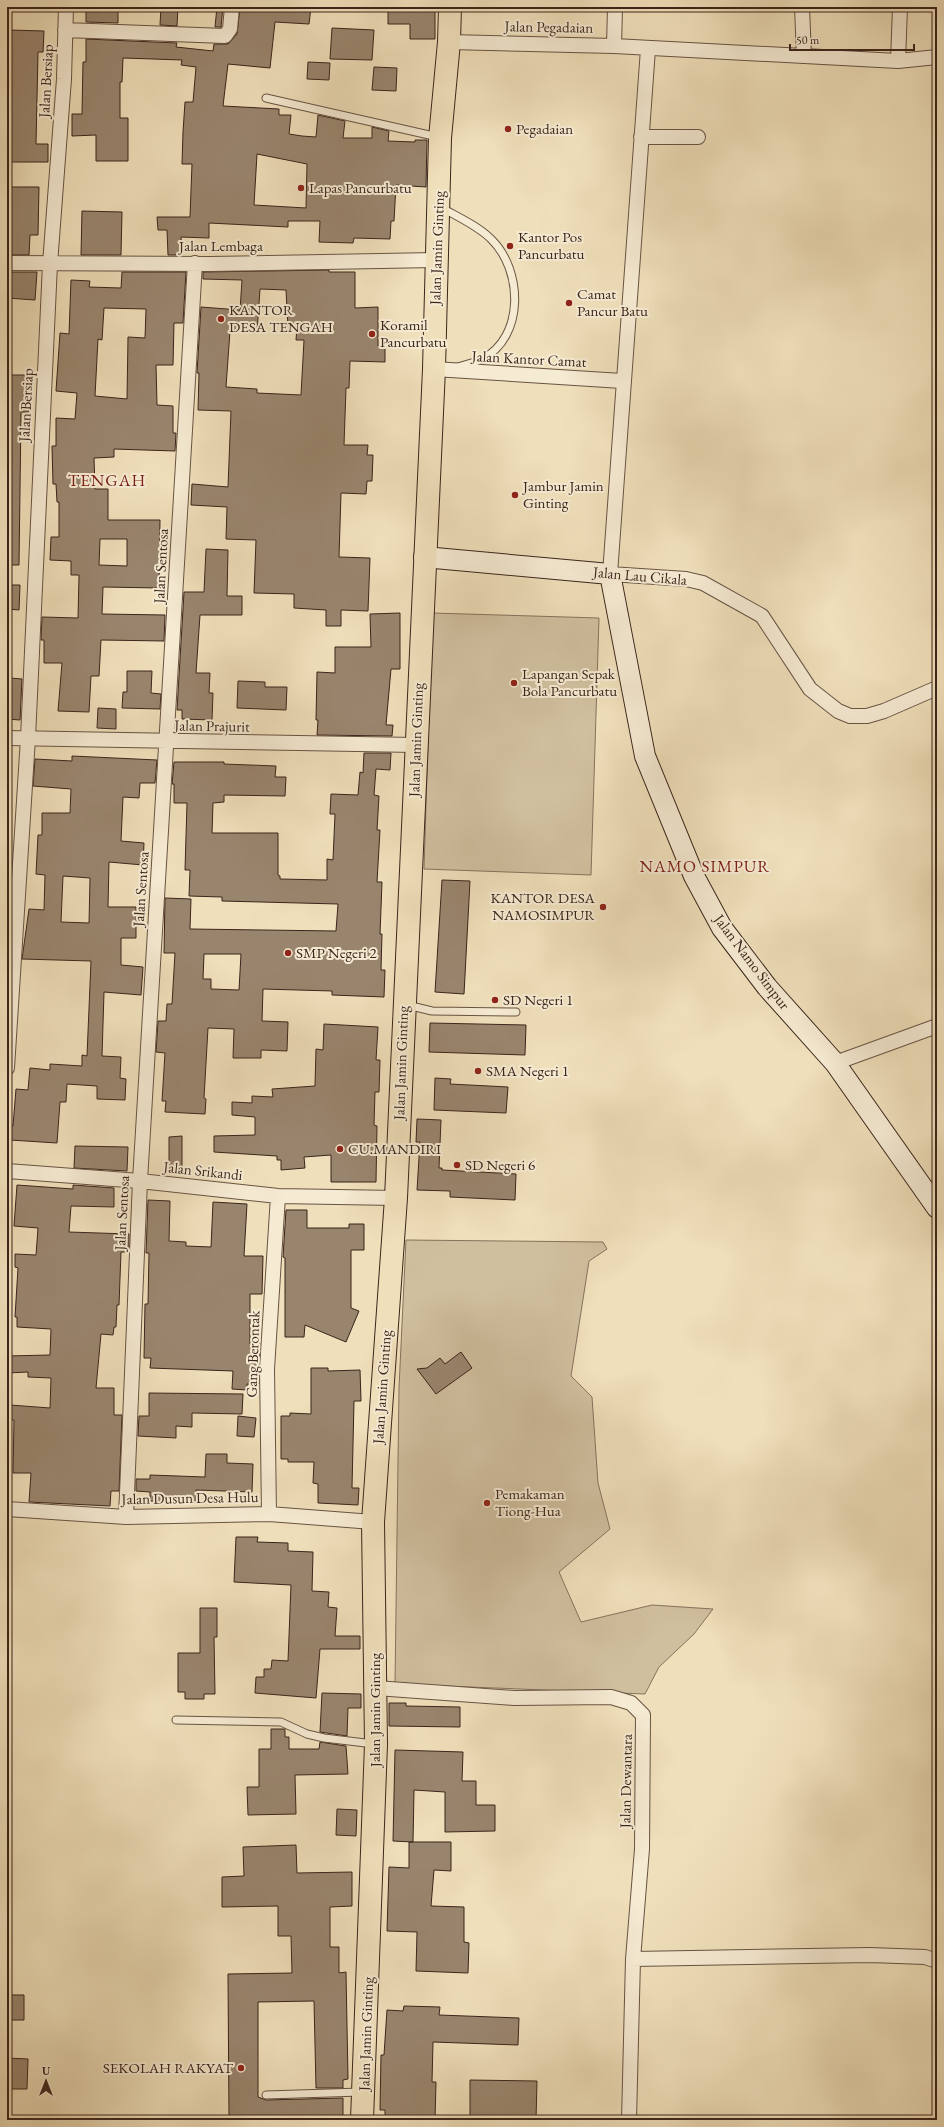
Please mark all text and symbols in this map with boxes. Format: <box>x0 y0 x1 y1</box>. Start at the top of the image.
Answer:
street label: Jalan Pegadaian <box>503 16 594 37</box>
scale bar <box>790 26 914 52</box>
text: 50 m <box>796 32 820 48</box>
street label: Jalan Bersiap <box>34 44 57 120</box>
place label: Pegadaian <box>516 119 573 138</box>
marker: Pegadaian <box>503 124 513 134</box>
place label: Lapas Pancurbatu <box>309 178 412 197</box>
marker: Lapas Pancurbatu <box>296 183 306 193</box>
street label: Jalan Jamin Ginting <box>425 190 448 307</box>
place label: Kantor Pos Pancurbatu <box>518 227 585 263</box>
street label: Jalan Lembaga <box>177 236 263 255</box>
marker: Kantor Pos Pancurbatu <box>505 241 515 251</box>
place label: Camat Pancur Batu <box>577 284 648 320</box>
marker: Camat Pancur Batu <box>564 298 574 308</box>
place label: KANTOR DESA TENGAH <box>229 300 333 336</box>
marker: KANTOR DESA TENGAH <box>216 314 226 324</box>
place label: Koramil Pancurbatu <box>380 315 447 351</box>
marker: Koramil Pancurbatu <box>367 329 377 339</box>
street label: Jalan Kantor Camat <box>469 346 587 371</box>
street label: Jalan Bersiap <box>14 368 37 444</box>
district label: TENGAH <box>68 469 146 491</box>
place label: Jambur Jamin Ginting <box>521 476 604 512</box>
marker: Jambur Jamin Ginting <box>510 490 520 500</box>
street label: Jalan Sentosa <box>149 528 172 606</box>
street label: Jalan Lau Cikala <box>590 562 688 589</box>
place label: Lapangan Sepak Bola Pancurbatu <box>522 664 617 700</box>
marker: Lapangan Sepak Bola Pancurbatu <box>509 678 519 688</box>
street label: Jalan Jamin Ginting <box>404 682 427 799</box>
street label: Jalan Prajurit <box>172 715 250 736</box>
street label: Jalan Sentosa <box>128 851 153 929</box>
district label: NAMO SIMPUR <box>640 855 770 877</box>
place label: KANTOR DESA NAMOSIMPUR <box>491 888 596 924</box>
marker: KANTOR DESA NAMOSIMPUR <box>598 902 608 912</box>
street label: Jalan Namo Simpur <box>709 909 794 1013</box>
place label: SMP Negeri 2 <box>296 943 378 962</box>
marker: SMP Negeri 2 <box>283 948 293 958</box>
place label: SD Negeri 1 <box>503 990 573 1009</box>
marker: SD Negeri 1 <box>490 995 500 1005</box>
street label: Jalan Jamin Ginting <box>389 1005 412 1122</box>
place label: SMA Negeri 1 <box>486 1061 569 1080</box>
marker: SMA Negeri 1 <box>473 1066 483 1076</box>
place label: CU.MANDIRI <box>348 1139 441 1158</box>
marker: CU.MANDIRI <box>335 1144 345 1154</box>
place label: SD Negeri 6 <box>465 1155 535 1174</box>
street label: Jalan Srikandi <box>161 1157 244 1184</box>
marker: SD Negeri 6 <box>452 1160 462 1170</box>
street label: Jalan Sentosa <box>110 1175 133 1253</box>
street label: Gang Berontak <box>241 1309 264 1398</box>
street label: Jalan Jamin Ginting <box>368 1329 395 1447</box>
place label: Pemakaman Tiong-Hua <box>495 1484 565 1520</box>
street label: Jalan Dusun Desa Hulu <box>119 1487 259 1508</box>
marker: Pemakaman Tiong-Hua <box>482 1498 492 1508</box>
street label: Jalan Jamin Ginting <box>365 1652 384 1769</box>
street label: Jalan Dewantara <box>615 1734 636 1830</box>
street label: Jalan Jamin Ginting <box>354 1976 377 2093</box>
place label: SEKOLAH RAKYAT <box>103 2058 234 2077</box>
north arrow <box>26 2061 66 2101</box>
marker: SEKOLAH RAKYAT <box>236 2063 246 2073</box>
text: U <box>42 2064 51 2078</box>

